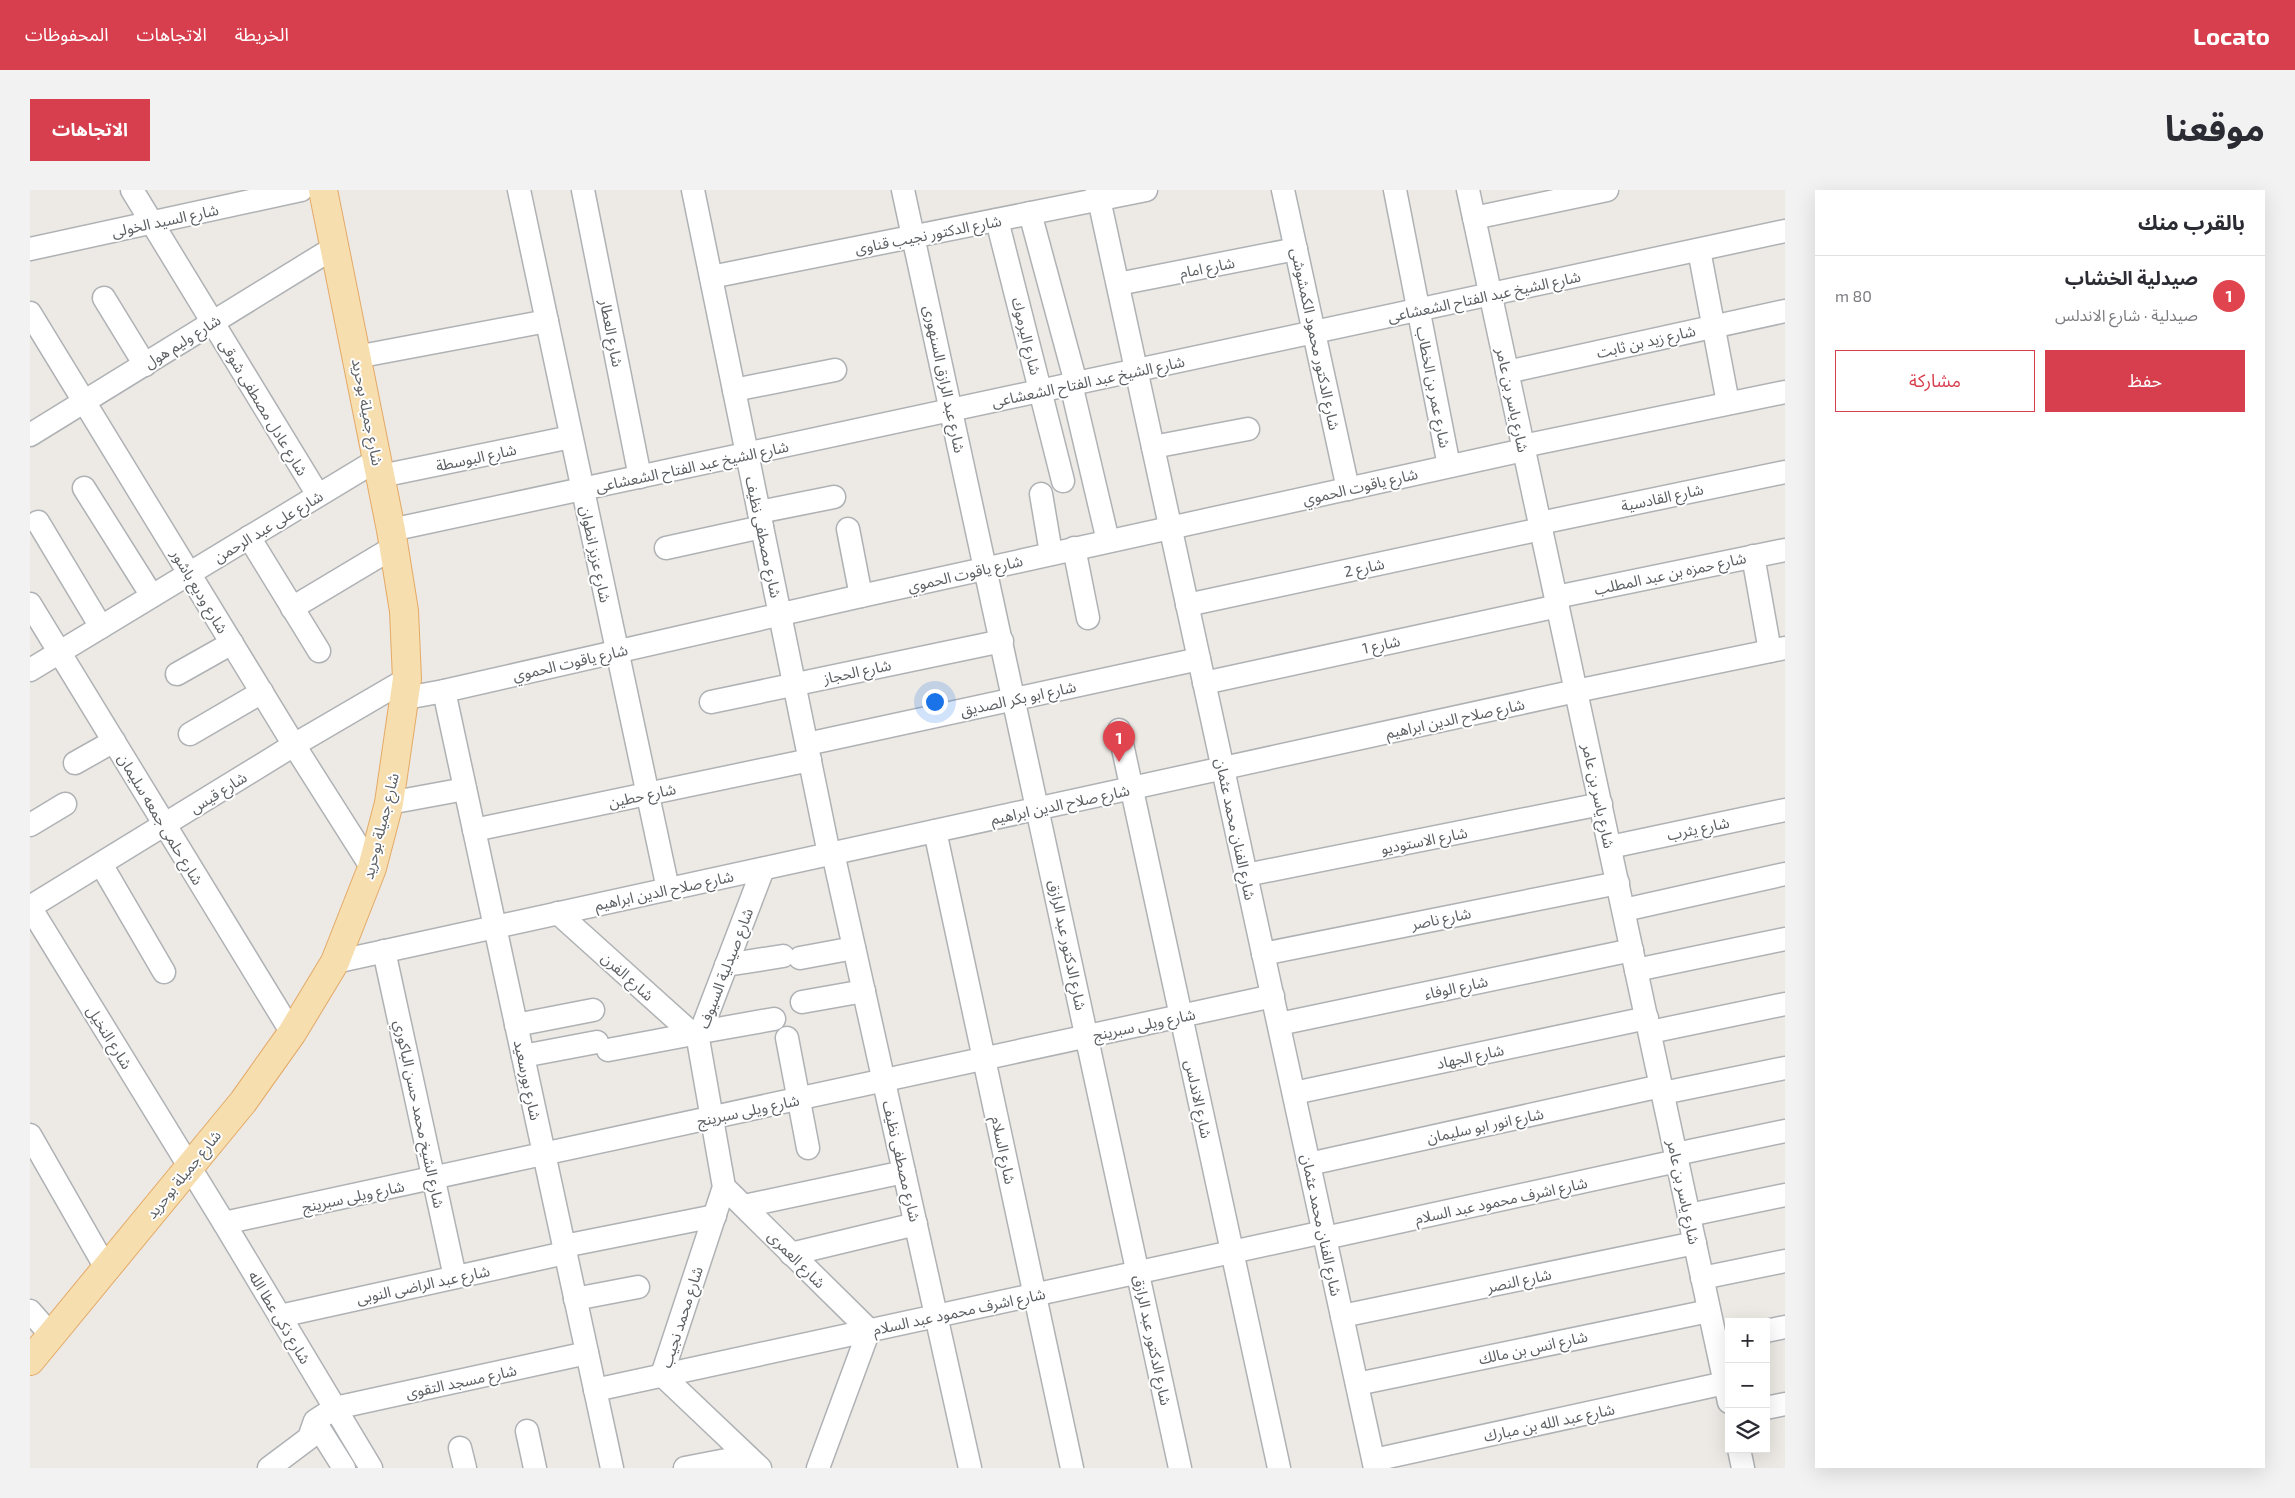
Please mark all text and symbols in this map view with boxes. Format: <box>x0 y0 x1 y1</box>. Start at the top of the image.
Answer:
text: Locato <box>2193 21 2270 50</box>
text: المحفوظات <box>25 23 109 45</box>
text: الاتجاهات <box>137 23 207 45</box>
text: الخريطة <box>235 23 289 45</box>
button: الاتجاهات <box>30 99 150 161</box>
text: موقعنا <box>2165 106 2265 148</box>
street label: شارع السيد الخولى <box>110 200 221 244</box>
text: بالقرب منك <box>2138 209 2245 234</box>
street label: شارع الدكتور نجيب قناوى <box>853 211 1004 261</box>
street label: شارع الدكتور محمود الكمشوشى <box>1284 246 1344 433</box>
street label: شارع امام <box>1178 253 1237 285</box>
text: صيدلية الخشاب <box>2065 266 2198 289</box>
street label: شارع الشيخ عبد الفتاح الشعشاعى <box>1386 267 1583 329</box>
text: 80 m <box>1835 286 1872 305</box>
text: 1 <box>2226 286 2232 305</box>
street label: شارع اليرموك <box>1005 295 1045 378</box>
street label: شارع العطار <box>593 297 627 369</box>
street label: شارع عبد الرازق السنهورى <box>917 304 969 455</box>
text: صيدلية · شارع الاندلس <box>2055 305 2198 324</box>
street label: شارع وليم هول <box>140 310 226 375</box>
street label: شارع زيد بن ثابت <box>1595 321 1698 365</box>
street label: شارع عمر بن الخطاب <box>1409 325 1455 450</box>
street label: شارع عادل مصطفى شوقى <box>213 335 312 481</box>
street label: شارع ياسر بن عامر <box>1489 345 1533 455</box>
button: مشاركة <box>1835 350 2035 412</box>
button: حفظ <box>2045 350 2245 412</box>
street label: شارع الشيخ عبد الفتاح الشعشاعى <box>990 352 1187 414</box>
street label: شارع جميلة بوحريد <box>345 357 387 468</box>
street label: شارع الشيخ عبد الفتاح الشعشاعى <box>594 437 791 499</box>
street label: شارع البوسطة <box>434 440 519 478</box>
street label: شارع ياقوت الحموي <box>1301 464 1420 512</box>
street label: شارع مصطفى نظيف <box>738 475 786 601</box>
street label: شارع القادسية <box>1619 479 1706 518</box>
street label: شارع على عبد الرحمن <box>210 486 328 569</box>
street label: شارع عزيز انطوان <box>573 504 615 605</box>
street label: شارع وديع باشور <box>164 545 232 639</box>
street label: شارع حمزه بن عبد المطلب <box>1592 548 1749 602</box>
street label: شارع ياقوت الحموي <box>906 551 1025 599</box>
street label: شارع 2 <box>1342 554 1387 584</box>
street label: شارع 1 <box>1360 631 1403 661</box>
street label: شارع ياقوت الحموي <box>511 640 630 688</box>
street label: شارع الحجاز <box>820 655 894 691</box>
street label: شارع ابو بكر الصديق <box>958 677 1079 723</box>
your location <box>922 689 948 715</box>
street label: شارع صلاح الدين ابراهيم <box>1384 694 1527 745</box>
pin: 1 <box>1103 721 1135 762</box>
street label: شارع ياسر بن عامر <box>1575 741 1619 851</box>
street label: شارع حلمى جمعه سليمان <box>111 750 207 890</box>
street label: شارع الفنان محمد عثمان <box>1208 756 1260 903</box>
street label: شارع قيس <box>186 767 252 820</box>
street label: شارع جميلة بوحريد <box>358 771 406 882</box>
street label: شارع حطين <box>607 779 678 815</box>
street label: شارع صلاح الدين ابراهيم <box>989 780 1132 831</box>
street label: شارع يثرب <box>1665 813 1732 847</box>
street label: شارع الاستوديو <box>1379 823 1470 861</box>
street label: شارع صلاح الدين ابراهيم <box>593 866 736 917</box>
street label: شارع الدكتور عبد الرازق <box>1041 878 1091 1013</box>
street label: شارع ناصر <box>1409 903 1473 937</box>
street label: شارع صيدلية السيوف <box>694 905 760 1032</box>
street label: شارع الفرن <box>596 948 658 1007</box>
street label: شارع الوفاء <box>1423 971 1490 1006</box>
street label: شارع النخيل <box>80 1002 137 1074</box>
street label: شارع ويلى سبرينج <box>1091 1004 1198 1048</box>
street label: شارع الشيخ محمد حسن الباكوري <box>387 1018 449 1211</box>
street label: شارع بورسعيد <box>507 1038 545 1123</box>
street label: شارع الجهاد <box>1435 1040 1507 1076</box>
street label: شارع الاندلس <box>1178 1058 1216 1141</box>
street label: شارع ويلى سبرينج <box>695 1090 802 1134</box>
street label: شارع مصطفى نظيف <box>875 1099 925 1225</box>
street label: شارع انور ابو سليمان <box>1425 1104 1546 1150</box>
street label: شارع السلام <box>984 1114 1020 1187</box>
street label: شارع جميلة بوحريد <box>142 1126 227 1224</box>
street label: شارع ياسر بن عامر <box>1660 1137 1704 1247</box>
street label: شارع الفنان محمد عثمان <box>1294 1152 1346 1299</box>
street label: شارع اشرف محمود عبد السلام <box>1413 1173 1590 1231</box>
street label: شارع ويلى سبرينج <box>300 1176 407 1220</box>
street label: شارع العمرى <box>762 1227 830 1294</box>
street label: شارع عبد الراضى النوبى <box>355 1261 492 1311</box>
street label: شارع محمد نجيب <box>656 1264 710 1371</box>
street label: شارع النصر <box>1484 1264 1554 1300</box>
street label: شارع ذكى عطا الله <box>242 1267 315 1369</box>
street label: شارع الدكتور عبد الرازق <box>1126 1273 1176 1408</box>
street label: شارع اشرف محمود عبد السلام <box>871 1284 1048 1342</box>
map controls <box>1725 1318 1770 1453</box>
button: + <box>1725 1318 1770 1363</box>
street label: شارع انس بن مالك <box>1477 1327 1590 1371</box>
street label: شارع مسجد التقوى <box>404 1360 519 1405</box>
button: − <box>1725 1363 1770 1408</box>
street label: شارع عبد الله بن مبارك <box>1482 1399 1617 1449</box>
button: layers <box>1725 1408 1770 1453</box>

